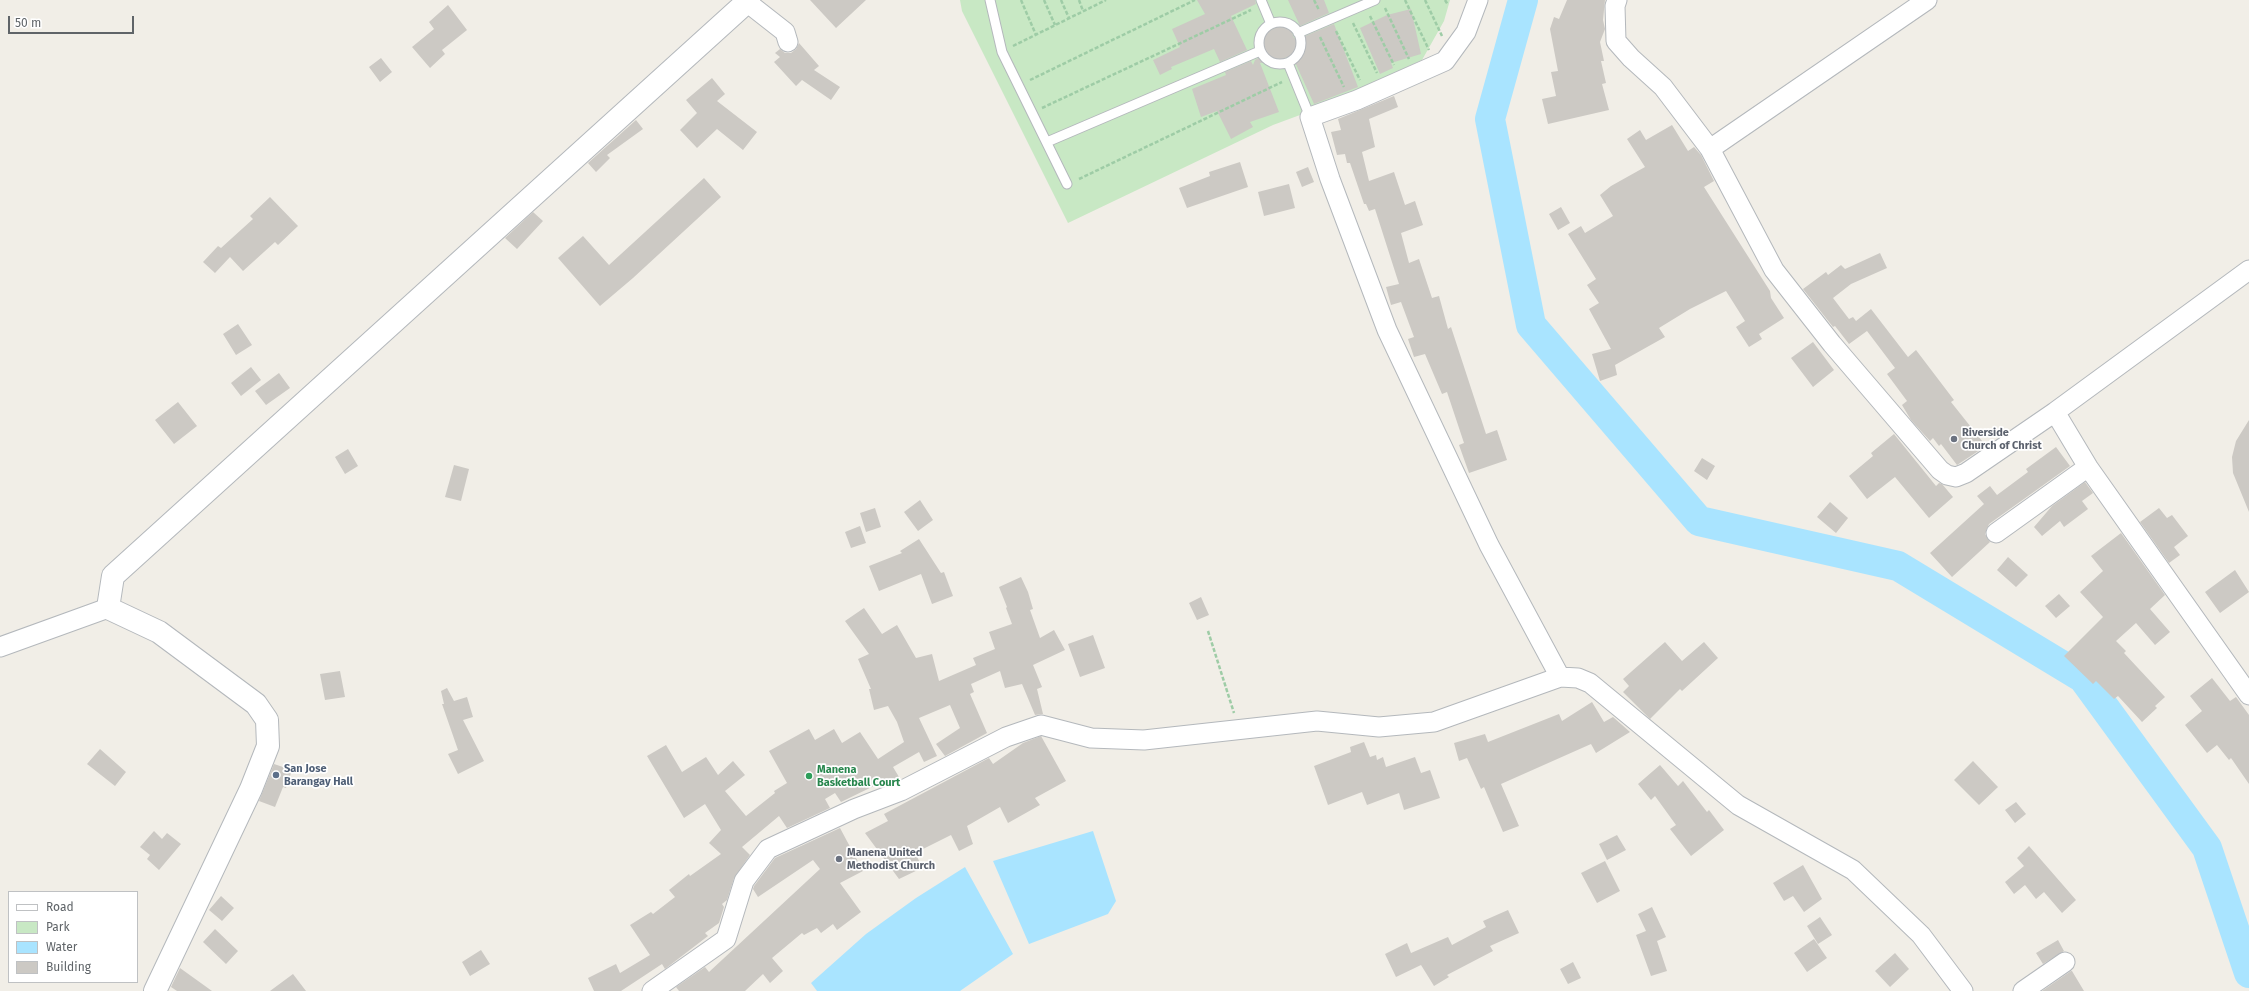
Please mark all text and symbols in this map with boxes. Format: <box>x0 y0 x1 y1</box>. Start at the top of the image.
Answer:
scale bar <box>10 8 136 34</box>
text: 50 m <box>15 16 41 30</box>
place label: Riverside Church of Christ <box>1962 426 2042 452</box>
marker: Riverside Church of Christ <box>1949 434 1959 444</box>
place label: San Jose Barangay Hall <box>284 762 353 788</box>
place label: Manena Basketball Court <box>817 763 900 789</box>
marker: San Jose Barangay Hall <box>271 770 281 780</box>
marker: Manena Basketball Court <box>804 771 814 781</box>
place label: Manena United Methodist Church <box>847 846 935 872</box>
marker: Manena United Methodist Church <box>834 854 844 864</box>
legend <box>8 891 138 983</box>
text: Road <box>46 900 74 914</box>
text: Park <box>46 920 70 934</box>
text: Water <box>46 940 77 954</box>
text: Building <box>46 960 91 974</box>

